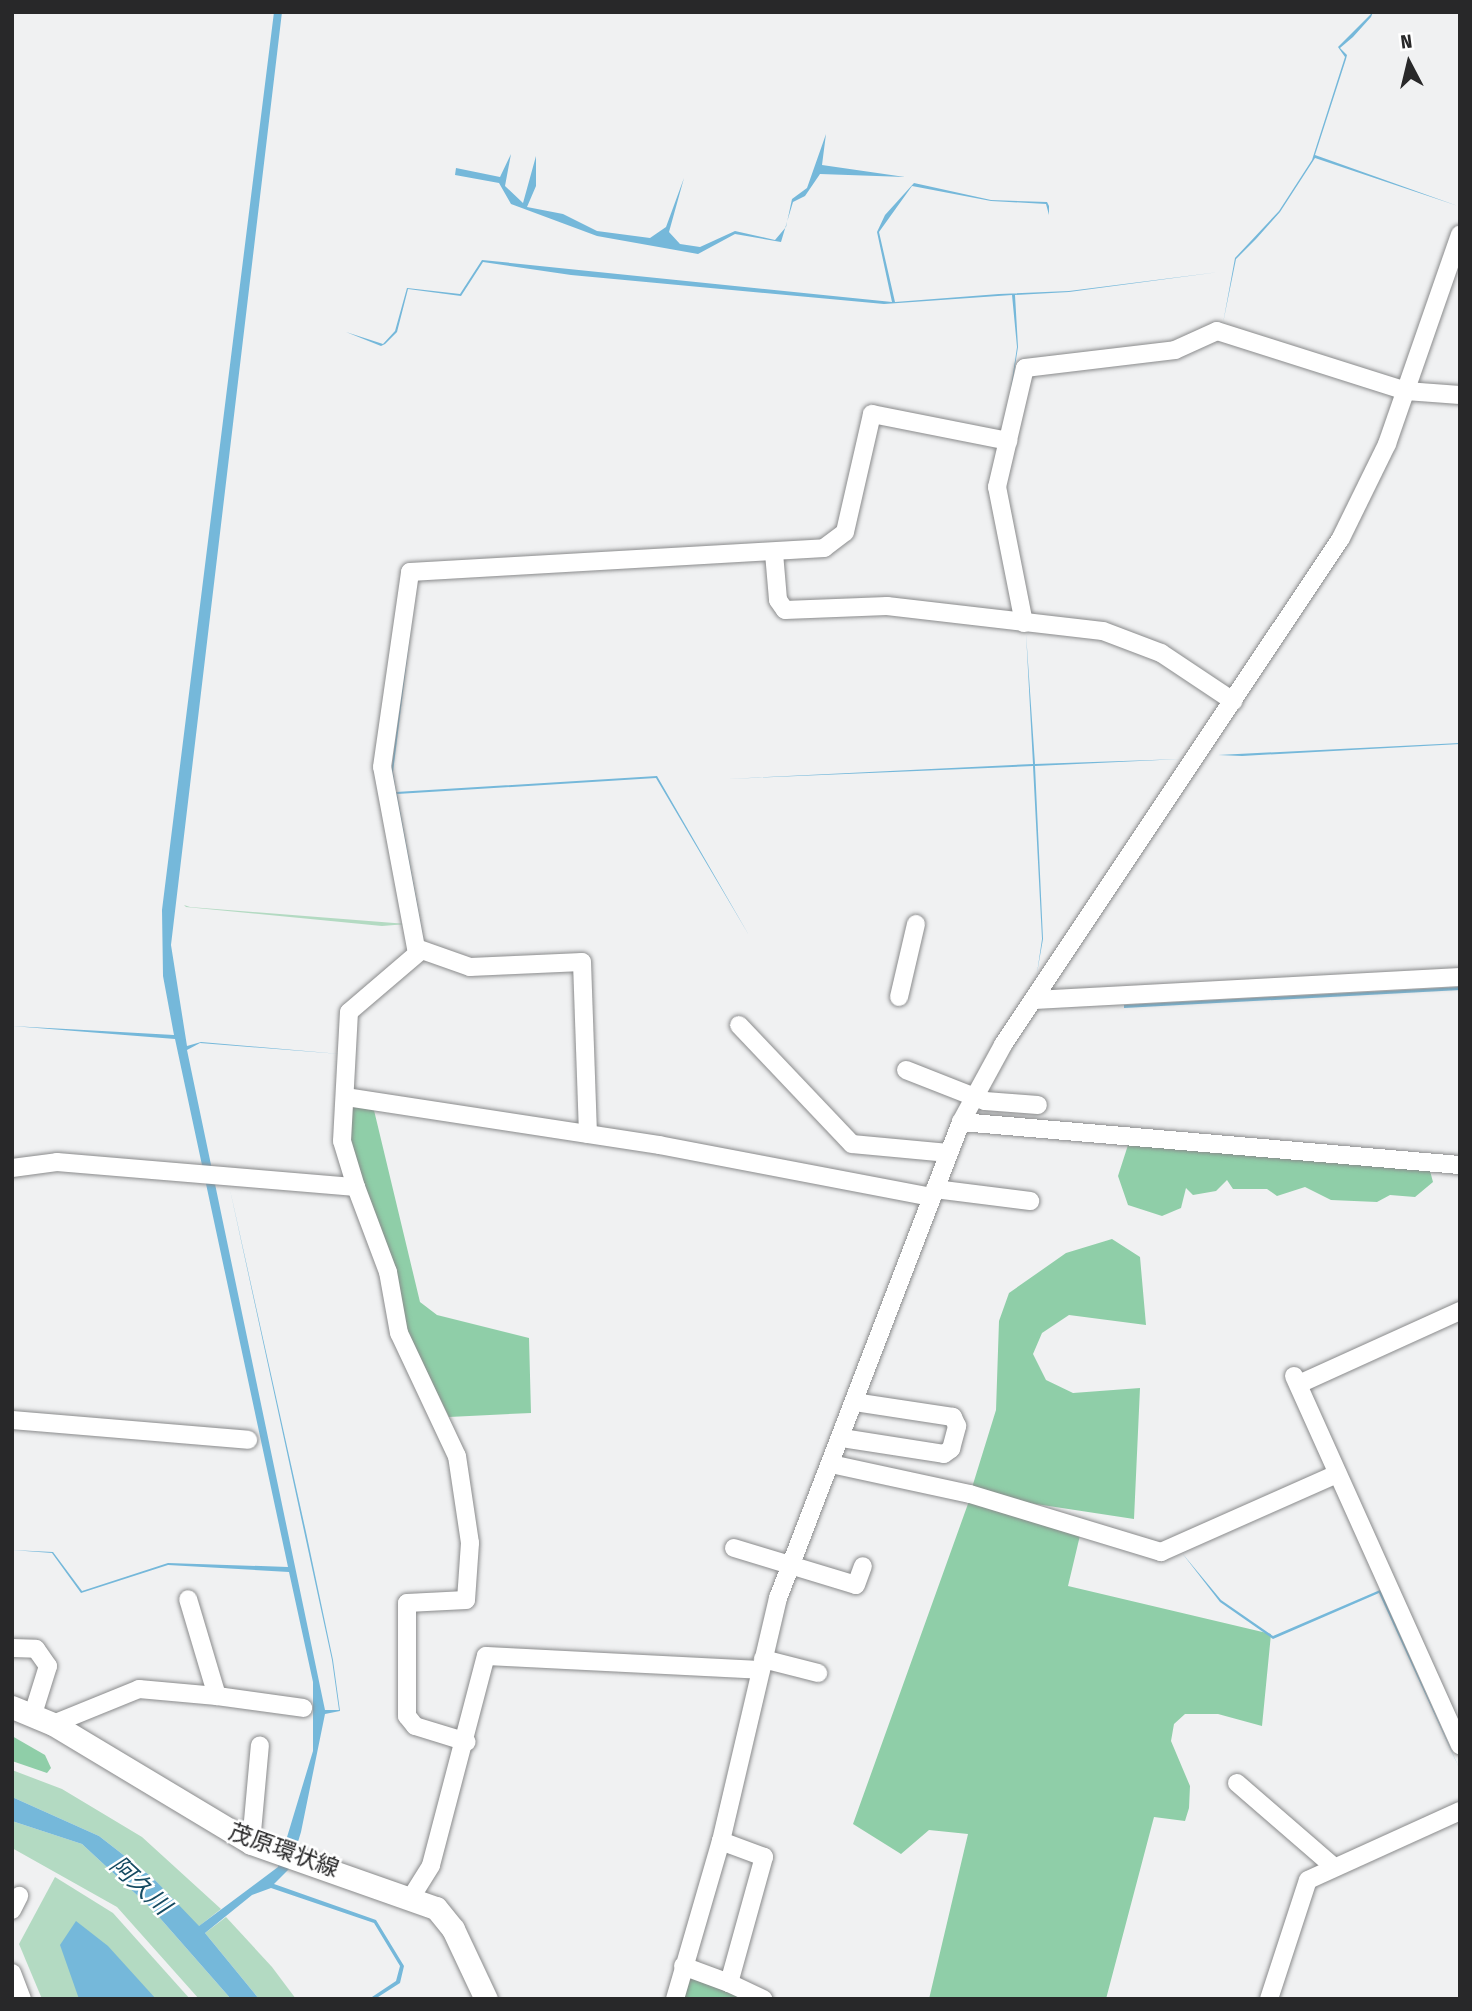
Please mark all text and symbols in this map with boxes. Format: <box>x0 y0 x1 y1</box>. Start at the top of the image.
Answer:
north arrow <box>1374 28 1444 98</box>
text: N <box>1399 30 1413 54</box>
street label: 茂原環状線 <box>225 1817 343 1883</box>
water label: 阿久川 <box>104 1851 176 1921</box>

